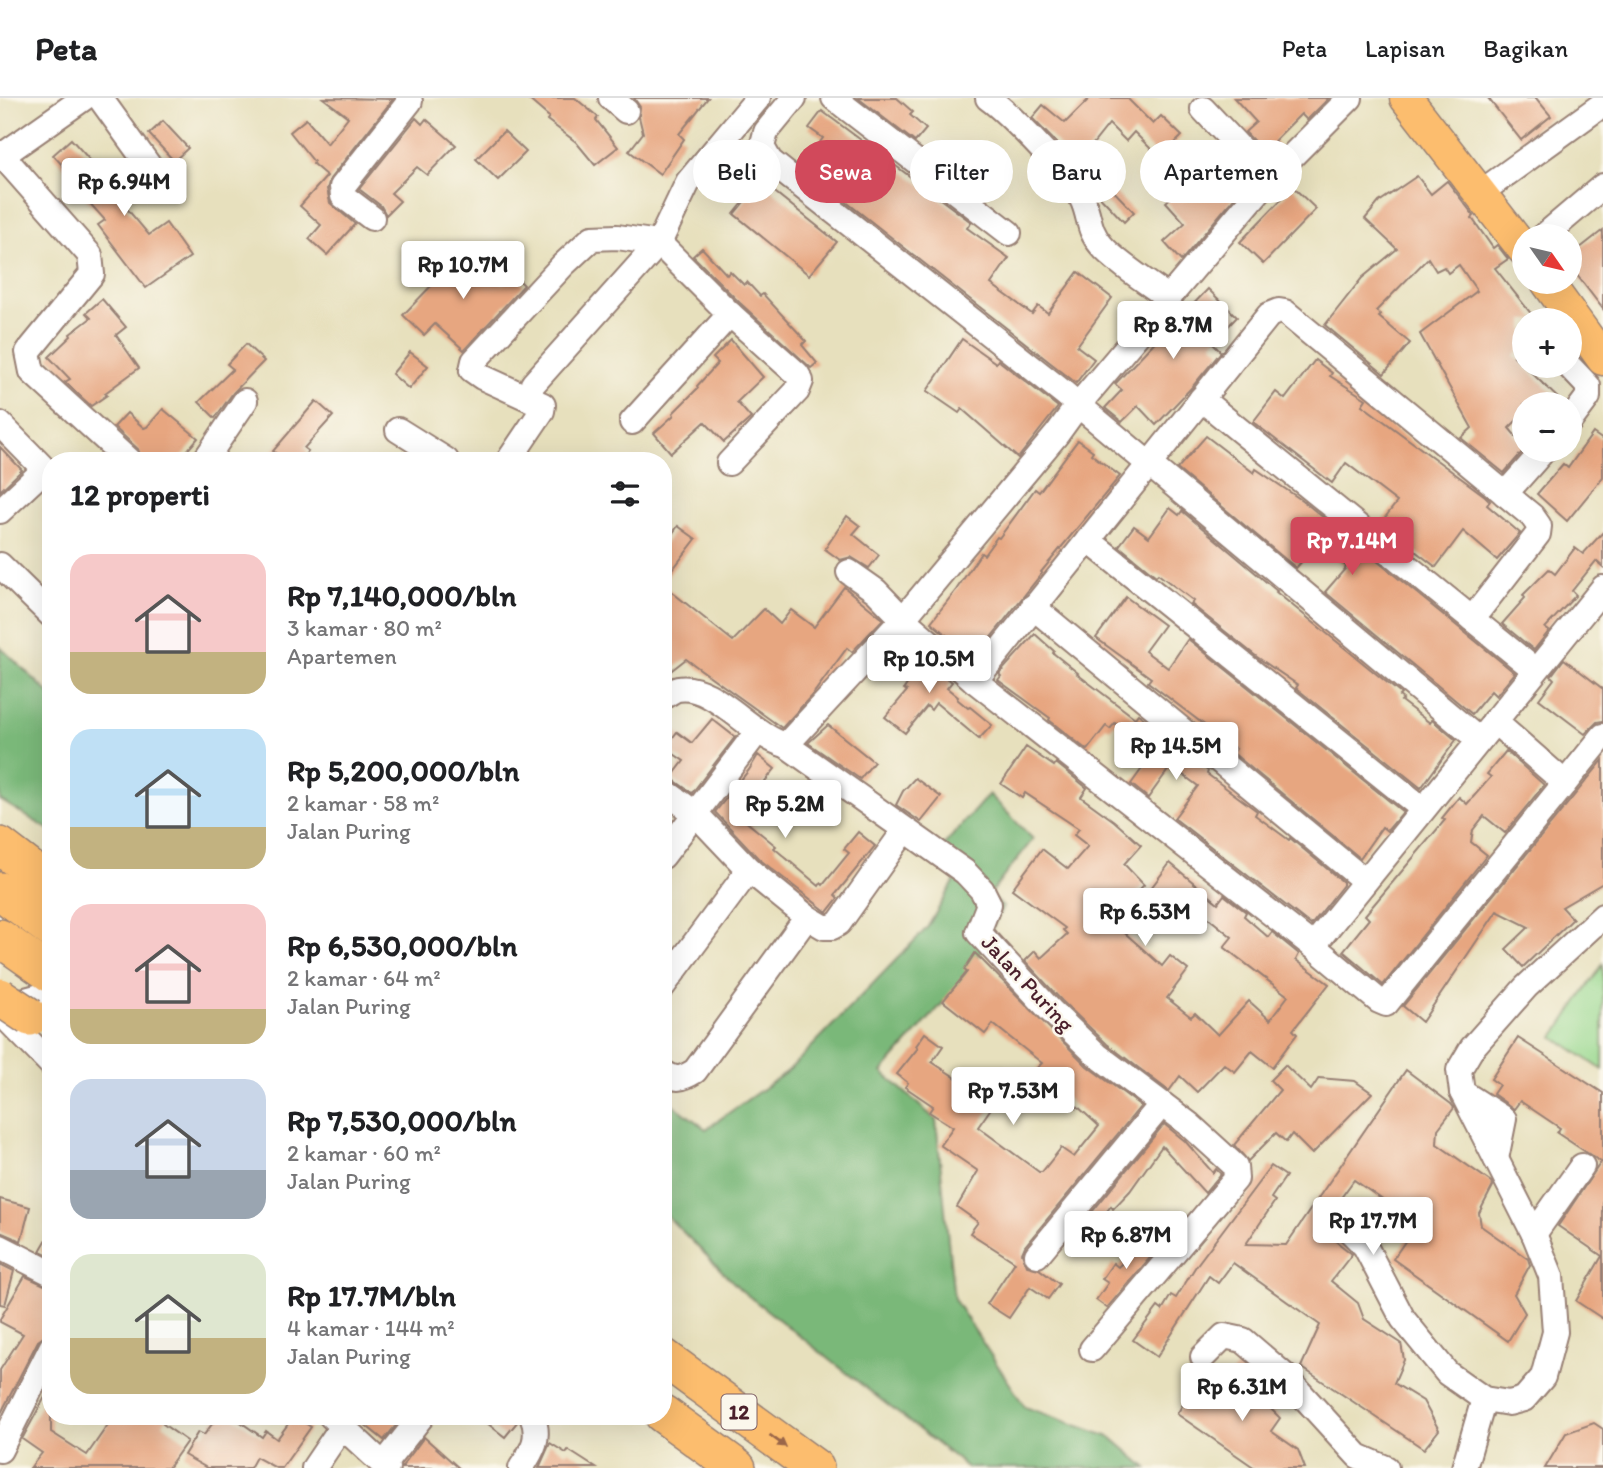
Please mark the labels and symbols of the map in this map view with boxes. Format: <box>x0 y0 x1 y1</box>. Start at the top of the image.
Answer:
pin: Rp 6.94M <box>52 158 196 218</box>
north arrow <box>1512 224 1582 294</box>
pin: Rp 10.7M <box>391 242 535 301</box>
pin: Rp 8.7M <box>1108 302 1238 361</box>
pin: Rp 7.14M <box>1280 518 1424 577</box>
pin: Rp 10.5M <box>857 636 1001 695</box>
pin: Rp 14.5M <box>1104 722 1248 782</box>
pin: Rp 5.2M <box>720 780 850 840</box>
pin: Rp 6.53M <box>1073 888 1217 948</box>
street label: Jalan Puring <box>976 928 1081 1038</box>
pin: Rp 7.53M <box>941 1068 1085 1127</box>
pin: Rp 17.7M <box>1301 1198 1445 1257</box>
pin: Rp 6.87M <box>1054 1212 1198 1271</box>
pin: Rp 6.31M <box>1170 1364 1314 1423</box>
road number: 12 <box>722 1394 756 1430</box>
one-way arrow <box>769 1433 787 1447</box>

